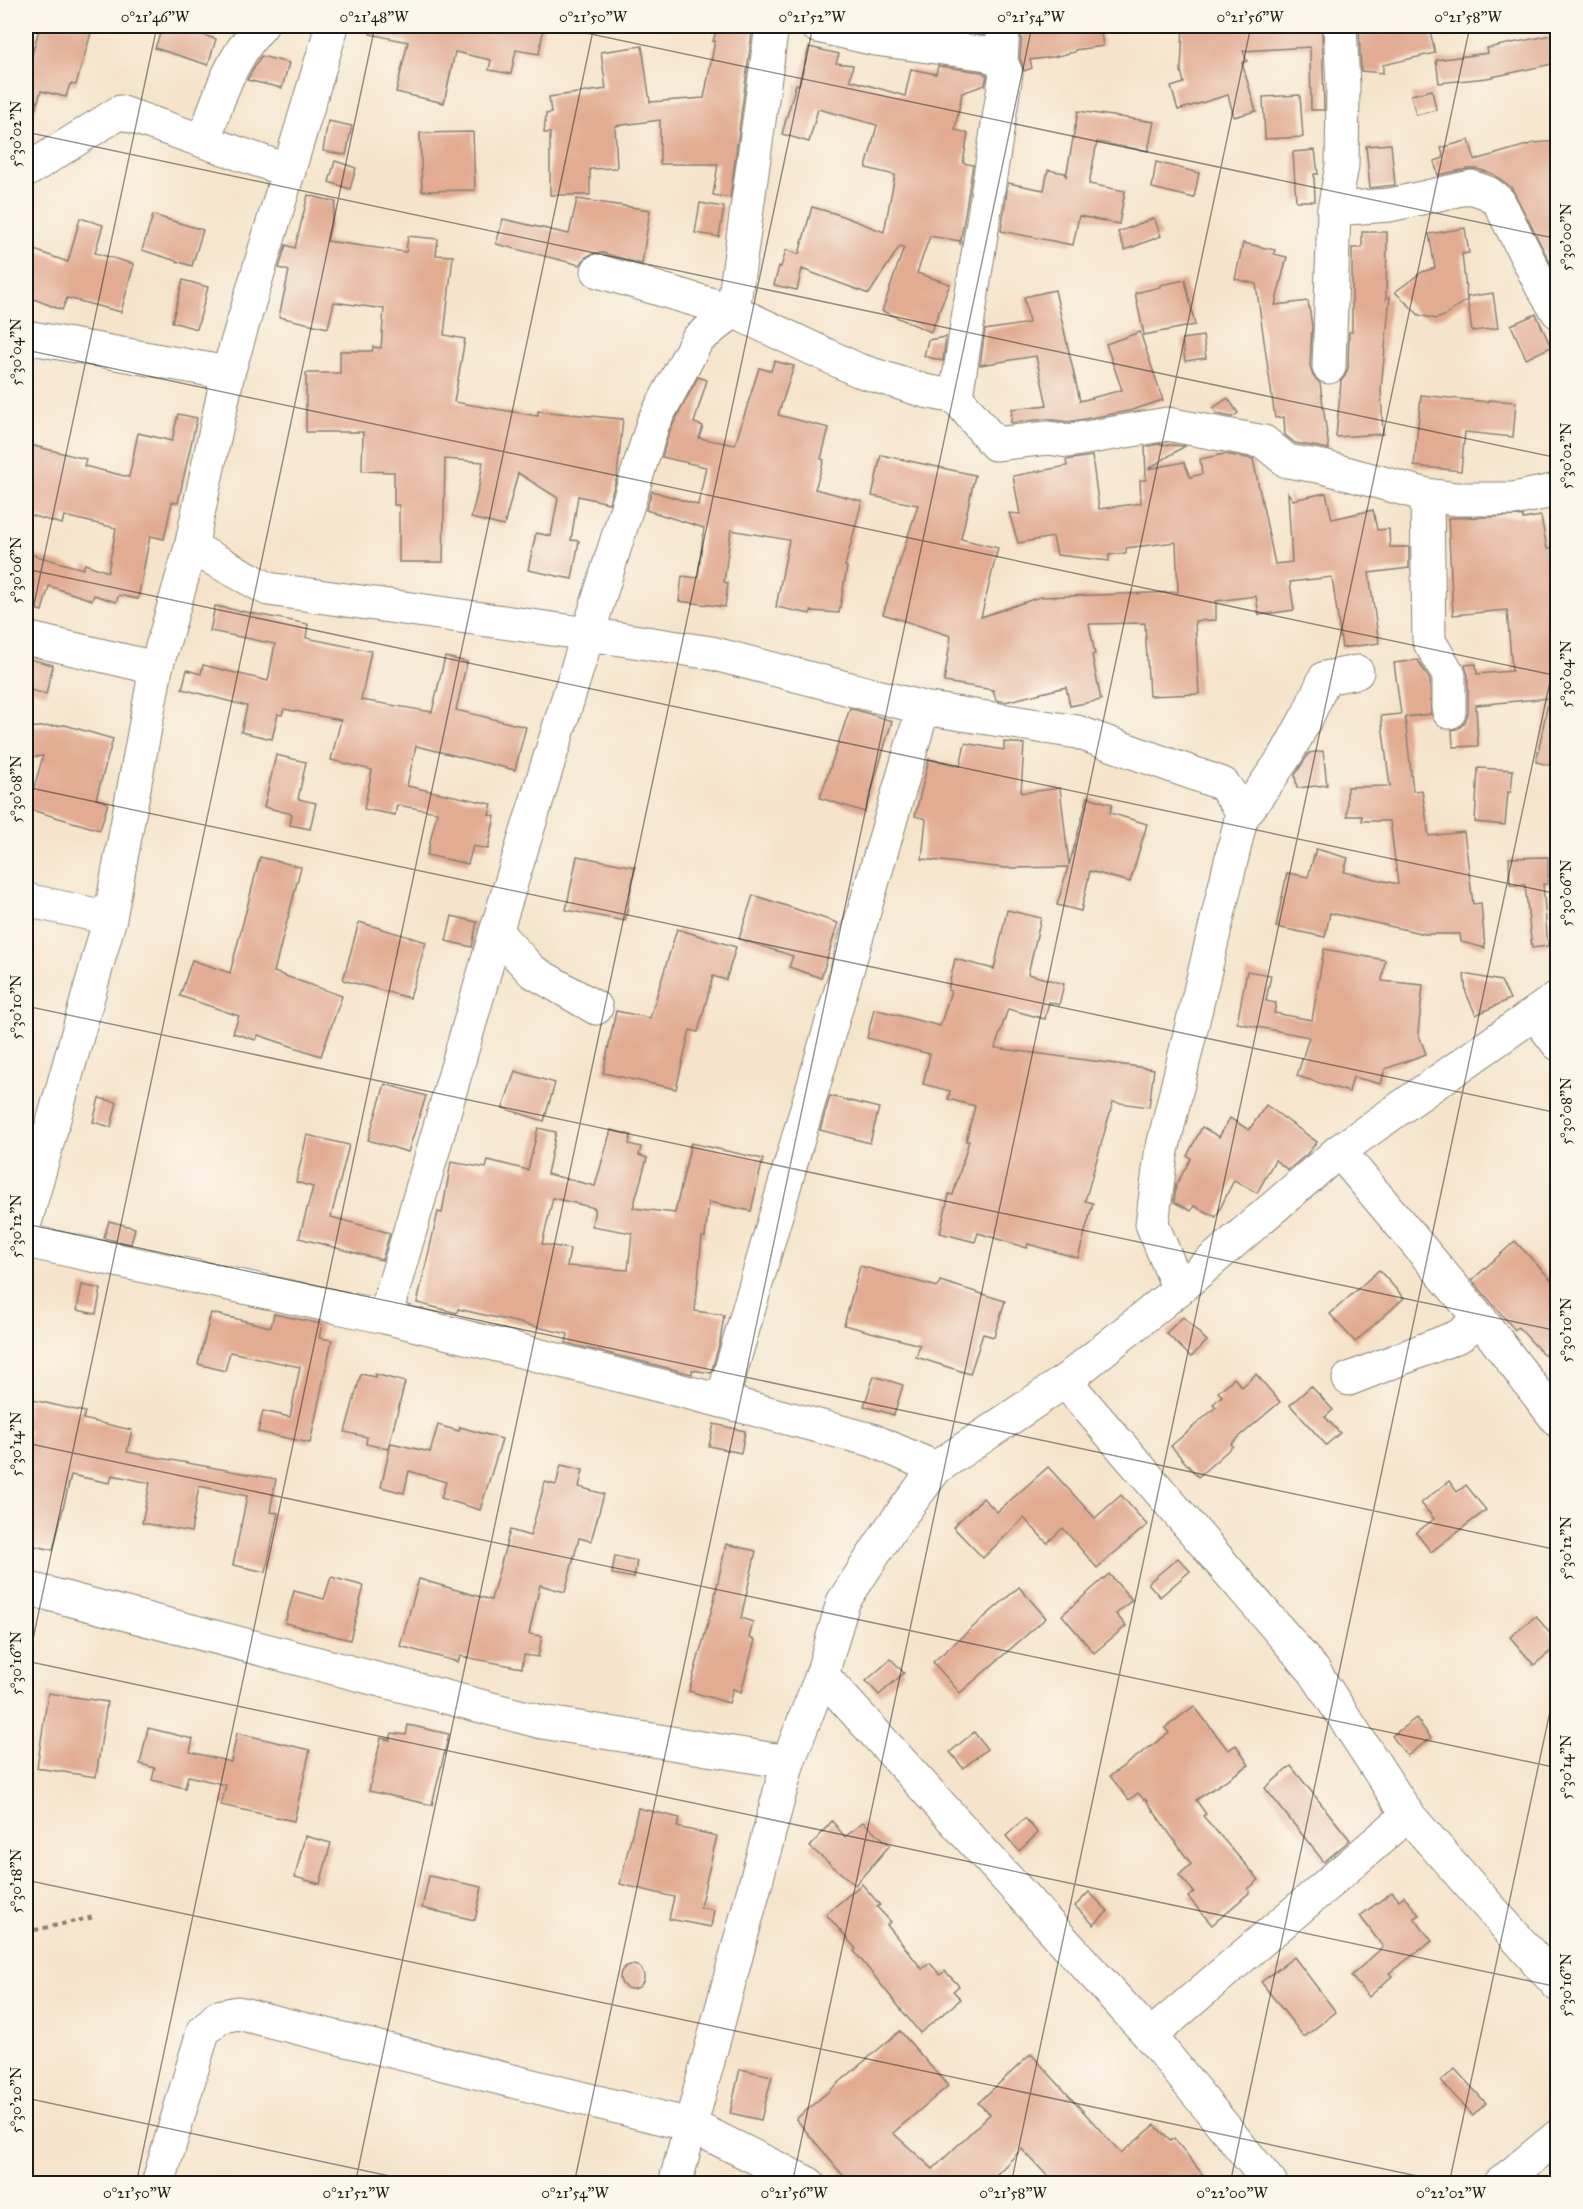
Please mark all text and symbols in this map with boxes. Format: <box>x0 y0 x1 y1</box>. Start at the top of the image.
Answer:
text: 0°21'46"W <box>121 8 190 26</box>
text: 0°21'48"W <box>340 8 409 26</box>
text: 0°21'50"W <box>559 8 628 26</box>
text: 0°21'52"W <box>779 8 846 26</box>
text: 0°21'54"W <box>997 8 1065 26</box>
text: 0°21'56"W <box>1216 8 1284 26</box>
text: 0°21'58"W <box>1434 8 1502 26</box>
text: 5°30'02"N <box>7 100 25 167</box>
text: 5°30'00"N <box>1557 203 1575 271</box>
text: 5°30'04"N <box>7 318 25 386</box>
text: 5°30'02"N <box>1557 422 1575 489</box>
text: 5°30'06"N <box>7 536 25 604</box>
text: 5°30'04"N <box>1557 640 1575 708</box>
text: 5°30'08"N <box>7 755 25 823</box>
text: 5°30'06"N <box>1557 859 1575 927</box>
text: 5°30'10"N <box>7 974 25 1040</box>
text: 5°30'08"N <box>1557 1077 1575 1145</box>
text: 5°30'12"N <box>7 1194 25 1258</box>
text: 5°30'10"N <box>1557 1297 1575 1363</box>
text: 5°30'14"N <box>7 1411 25 1476</box>
text: 5°30'12"N <box>1557 1516 1575 1580</box>
text: 5°30'16"N <box>7 1631 25 1695</box>
text: 5°30'14"N <box>1557 1734 1575 1799</box>
text: 5°30'18"N <box>7 1848 25 1913</box>
text: 5°30'16"N <box>1557 1953 1575 2017</box>
text: 5°30'20"N <box>7 2066 25 2133</box>
text: 0°21'50"W <box>103 2184 172 2202</box>
text: 0°21'52"W <box>323 2184 390 2202</box>
text: 0°21'54"W <box>541 2184 609 2202</box>
text: 0°21'56"W <box>760 2184 828 2202</box>
text: 0°21'58"W <box>979 2184 1047 2202</box>
text: 0°22'00"W <box>1196 2184 1268 2202</box>
text: 0°22'02"W <box>1416 2184 1487 2202</box>

